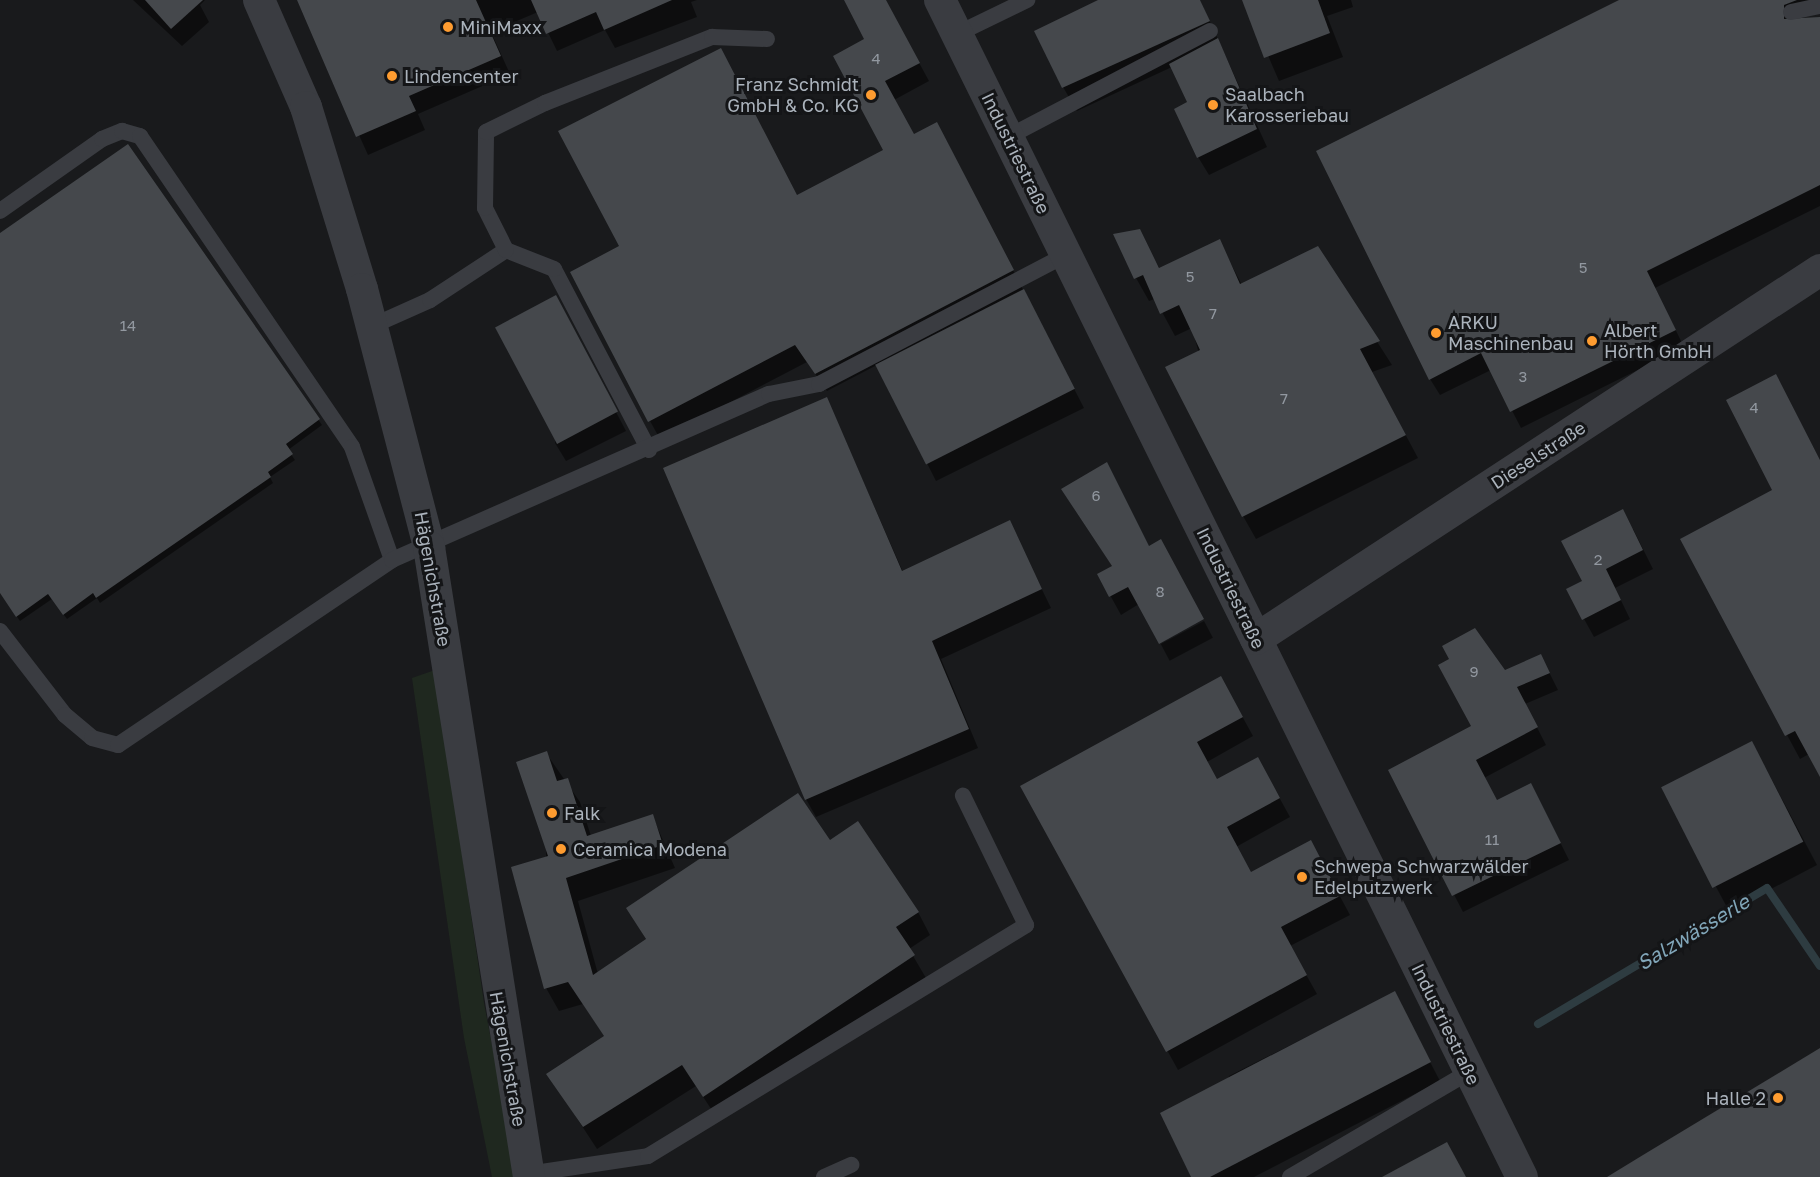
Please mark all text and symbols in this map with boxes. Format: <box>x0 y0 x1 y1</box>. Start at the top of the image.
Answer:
place label: MiniMaxx <box>460 16 542 38</box>
marker: MiniMaxx <box>441 20 455 34</box>
house number: 4 <box>871 50 881 68</box>
place label: Lindencenter <box>404 65 519 87</box>
marker: Lindencenter <box>385 69 399 83</box>
place label: Franz Schmidt GmbH & Co. KG <box>727 74 859 116</box>
place label: Saalbach Karosseriebau <box>1225 84 1349 127</box>
marker: Franz Schmidt GmbH & Co. KG <box>864 88 878 102</box>
street label: Industriestraße <box>977 89 1055 217</box>
marker: Saalbach Karosseriebau <box>1206 98 1220 112</box>
house number: 5 <box>1579 259 1587 277</box>
house number: 5 <box>1186 268 1194 286</box>
house number: 7 <box>1209 305 1217 323</box>
place label: ARKU Maschinenbau <box>1448 312 1574 354</box>
house number: 14 <box>120 317 136 335</box>
place label: Albert Hörth GmbH <box>1604 320 1712 362</box>
marker: ARKU Maschinenbau <box>1429 326 1443 340</box>
marker: Albert Hörth GmbH <box>1585 334 1599 348</box>
house number: 3 <box>1519 368 1527 386</box>
house number: 7 <box>1280 390 1288 408</box>
house number: 4 <box>1749 399 1759 417</box>
street label: Dieselstraße <box>1487 416 1589 494</box>
house number: 6 <box>1091 487 1101 505</box>
street label: Hägenichstraße <box>410 510 456 648</box>
street label: Industriestraße <box>1192 524 1270 652</box>
house number: 2 <box>1594 551 1602 569</box>
house number: 8 <box>1155 583 1165 601</box>
house number: 9 <box>1469 663 1479 681</box>
place label: Falk <box>564 802 600 824</box>
marker: Falk <box>545 806 559 820</box>
house number: 11 <box>1485 831 1499 849</box>
place label: Ceramica Modena <box>573 838 727 860</box>
marker: Ceramica Modena <box>554 842 568 856</box>
place label: Schwepa Schwarzwälder Edelputzwerk <box>1314 856 1528 898</box>
marker: Schwepa Schwarzwälder Edelputzwerk <box>1295 870 1309 884</box>
water label: Salzwässerle <box>1633 889 1753 975</box>
street label: Industriestraße <box>1407 960 1485 1088</box>
street label: Hägenichstraße <box>485 990 531 1128</box>
place label: Halle 2 <box>1705 1087 1766 1109</box>
marker: Halle 2 <box>1771 1091 1785 1105</box>

